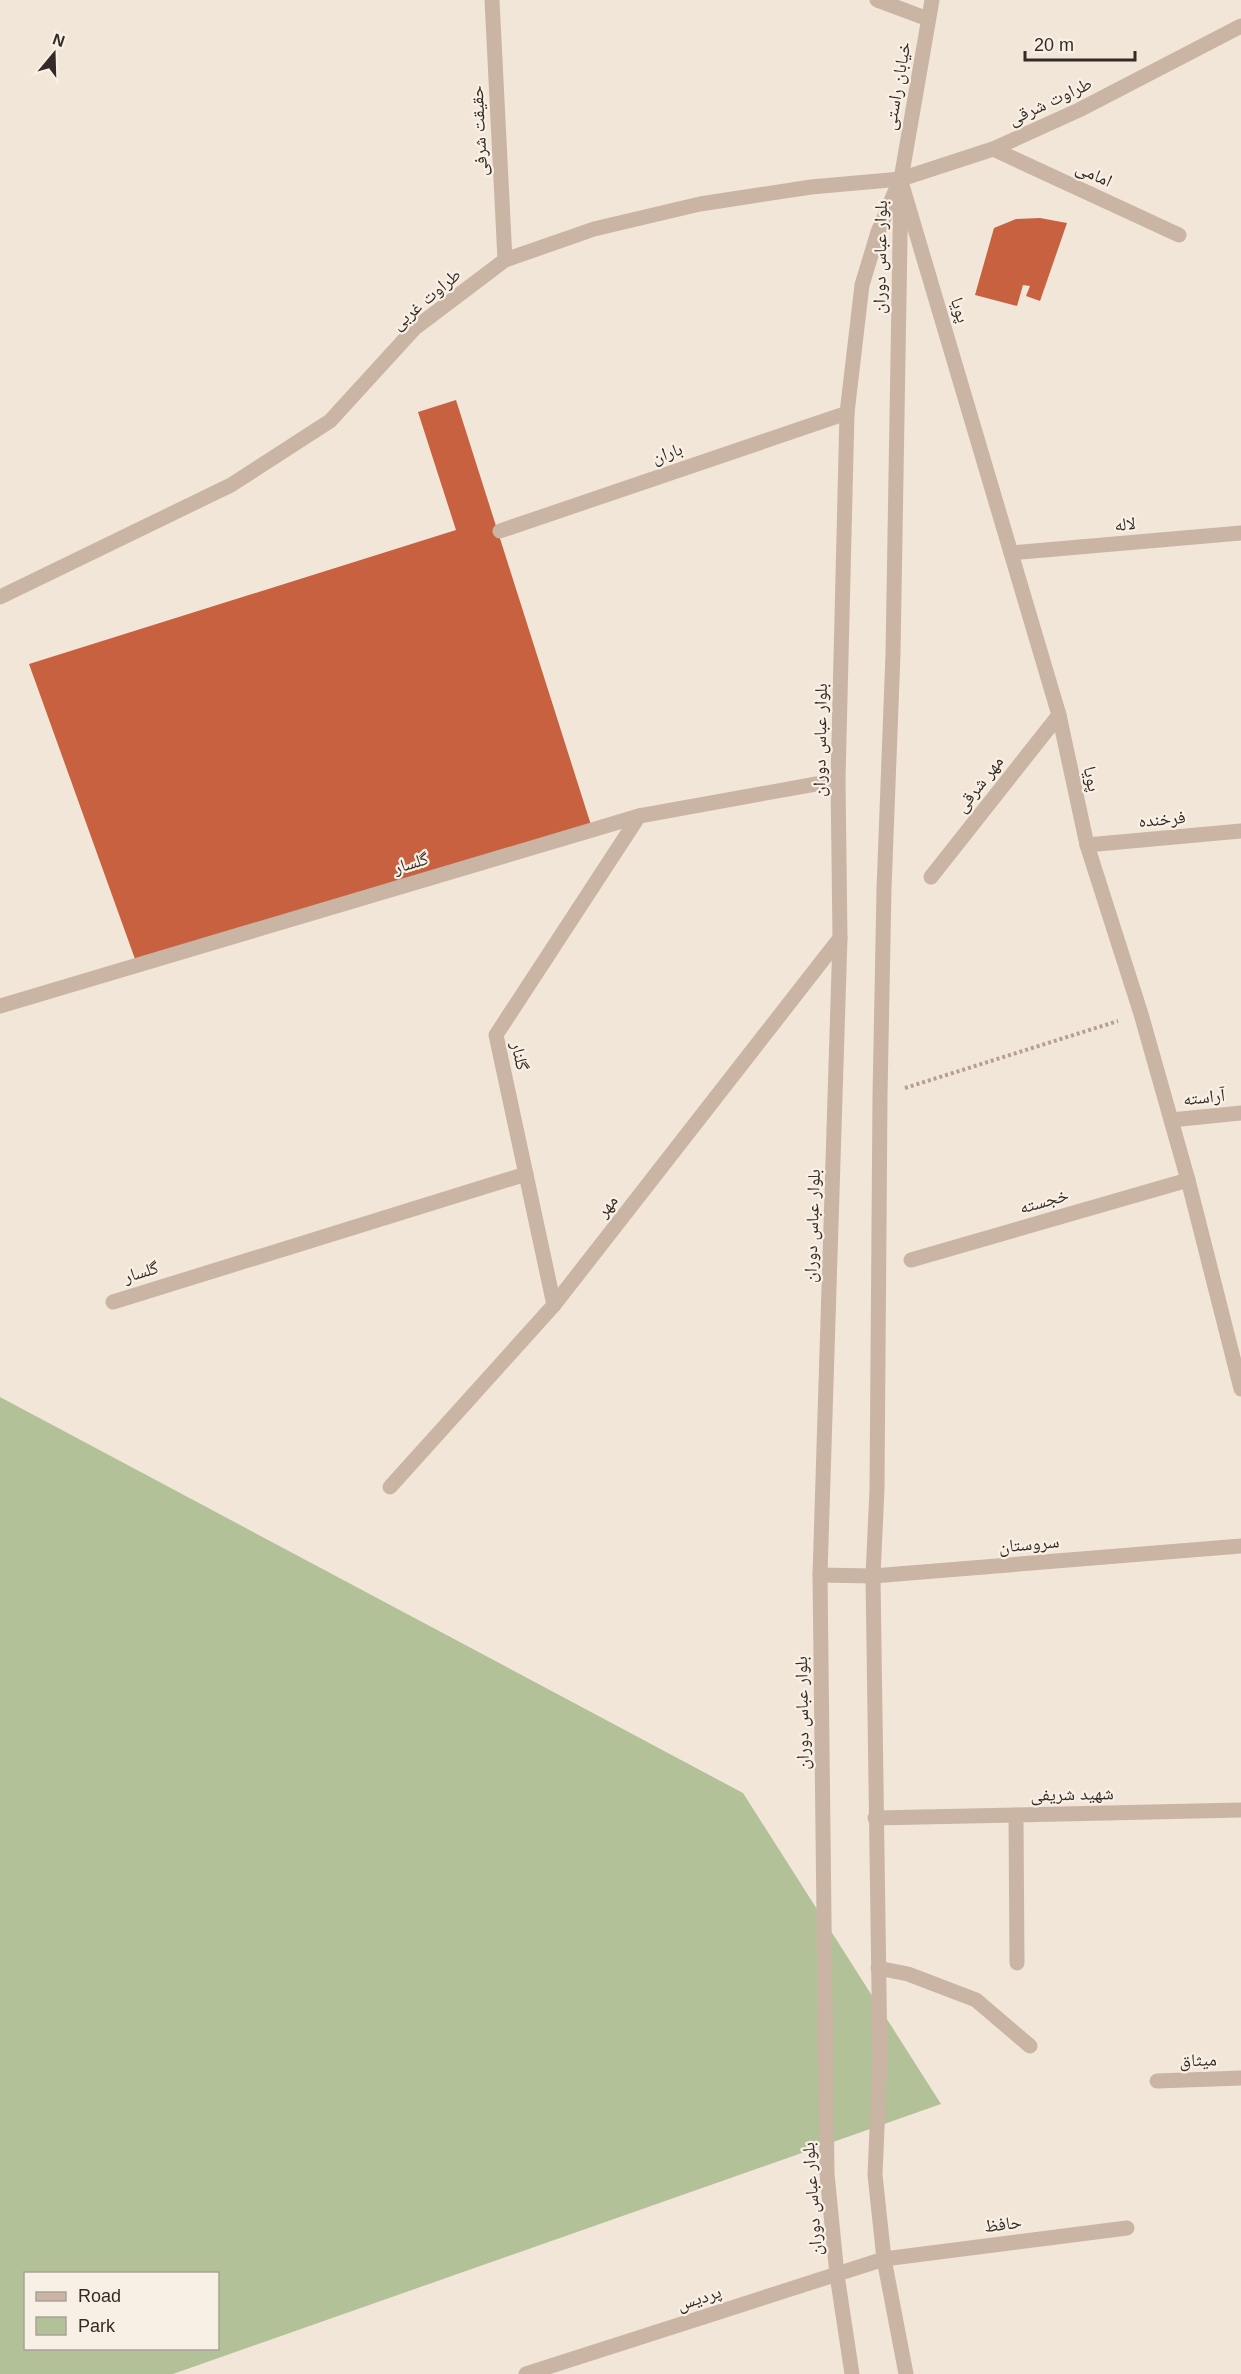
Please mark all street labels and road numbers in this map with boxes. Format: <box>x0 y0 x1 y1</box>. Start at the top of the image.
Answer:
street label: خیابان راستی <box>879 40 916 132</box>
street label: طراوت شرقی <box>1005 73 1095 130</box>
street label: حقیقت شرفی <box>467 85 492 177</box>
street label: امامی <box>1072 157 1115 192</box>
street label: بلوار عباس دوران <box>869 200 892 314</box>
street label: طراوت غربی <box>387 264 465 335</box>
street label: پویا <box>946 295 973 325</box>
street label: باران <box>649 438 685 468</box>
street label: لاله <box>1114 513 1136 535</box>
street label: بلوار عباس دوران <box>809 683 832 797</box>
street label: مهر شرقی <box>951 752 1008 817</box>
street label: پویا <box>1078 765 1104 794</box>
street label: فرخنده <box>1138 807 1186 831</box>
street label: گلسار <box>390 848 431 878</box>
street label: گلنار <box>507 1039 533 1073</box>
street label: آراسته <box>1182 1085 1226 1109</box>
street label: بلوار عباس دوران <box>800 1169 825 1283</box>
street label: خجسته <box>1017 1184 1071 1218</box>
street label: مهر <box>592 1191 622 1222</box>
street label: گلسار <box>120 1257 161 1287</box>
street label: سروستان <box>998 1531 1060 1558</box>
street label: بلوار عباس دوران <box>791 1656 814 1770</box>
street label: شهید شریفی <box>1030 1783 1114 1806</box>
street label: میثاق <box>1179 2049 1217 2072</box>
street label: بلوار عباس دوران <box>798 2141 827 2256</box>
street label: حافظ <box>983 2212 1023 2236</box>
street label: پردیس <box>674 2281 724 2316</box>

